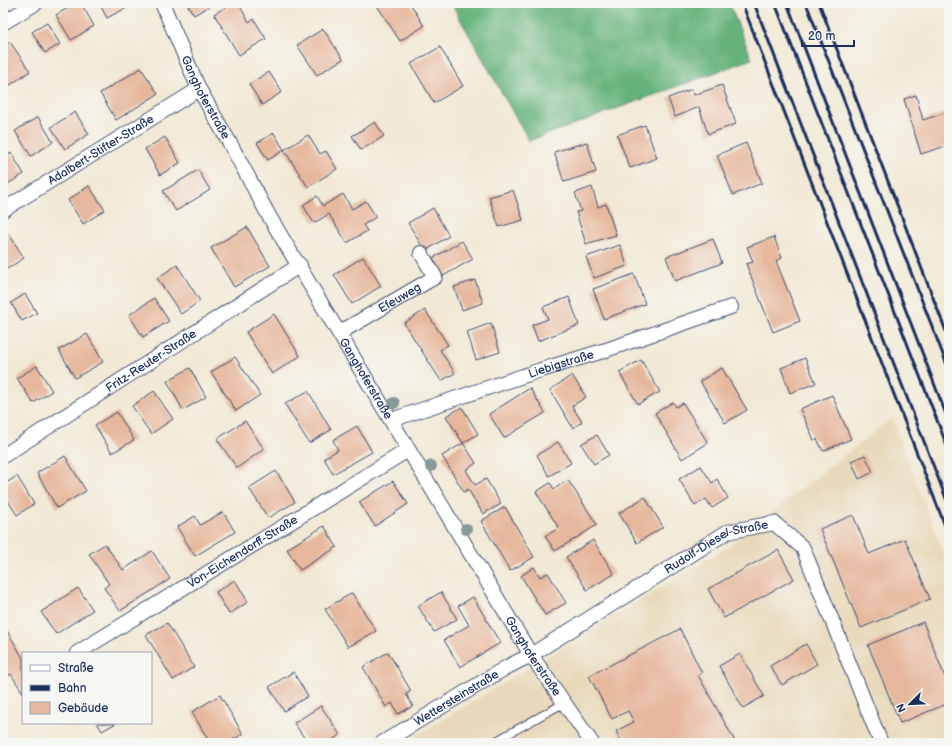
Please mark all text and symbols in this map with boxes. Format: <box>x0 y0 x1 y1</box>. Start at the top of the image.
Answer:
scale bar <box>802 22 854 48</box>
text: 20 m <box>808 29 835 44</box>
street label: Ganghoferstraße <box>178 53 233 142</box>
street label: Adalbert-Stifter-Straße <box>45 112 157 188</box>
street label: Efeuweg <box>376 280 424 316</box>
street label: Fritz-Reuter-Straße <box>103 327 200 396</box>
street label: Ganghoferstraße <box>336 335 396 422</box>
street label: Liebigstraße <box>526 347 596 382</box>
street label: Von-Eichendorff-Straße <box>185 512 301 592</box>
street label: Rudolf-Diesel-Straße <box>662 517 769 577</box>
street label: Ganghoferstraße <box>502 614 564 699</box>
legend <box>22 652 152 724</box>
text: Straße <box>58 661 94 676</box>
street label: Wettersteinstraße <box>412 667 502 730</box>
text: Bahn <box>58 681 87 696</box>
north arrow <box>890 684 930 724</box>
text: Gebäude <box>58 701 108 716</box>
text: N <box>894 701 909 714</box>

